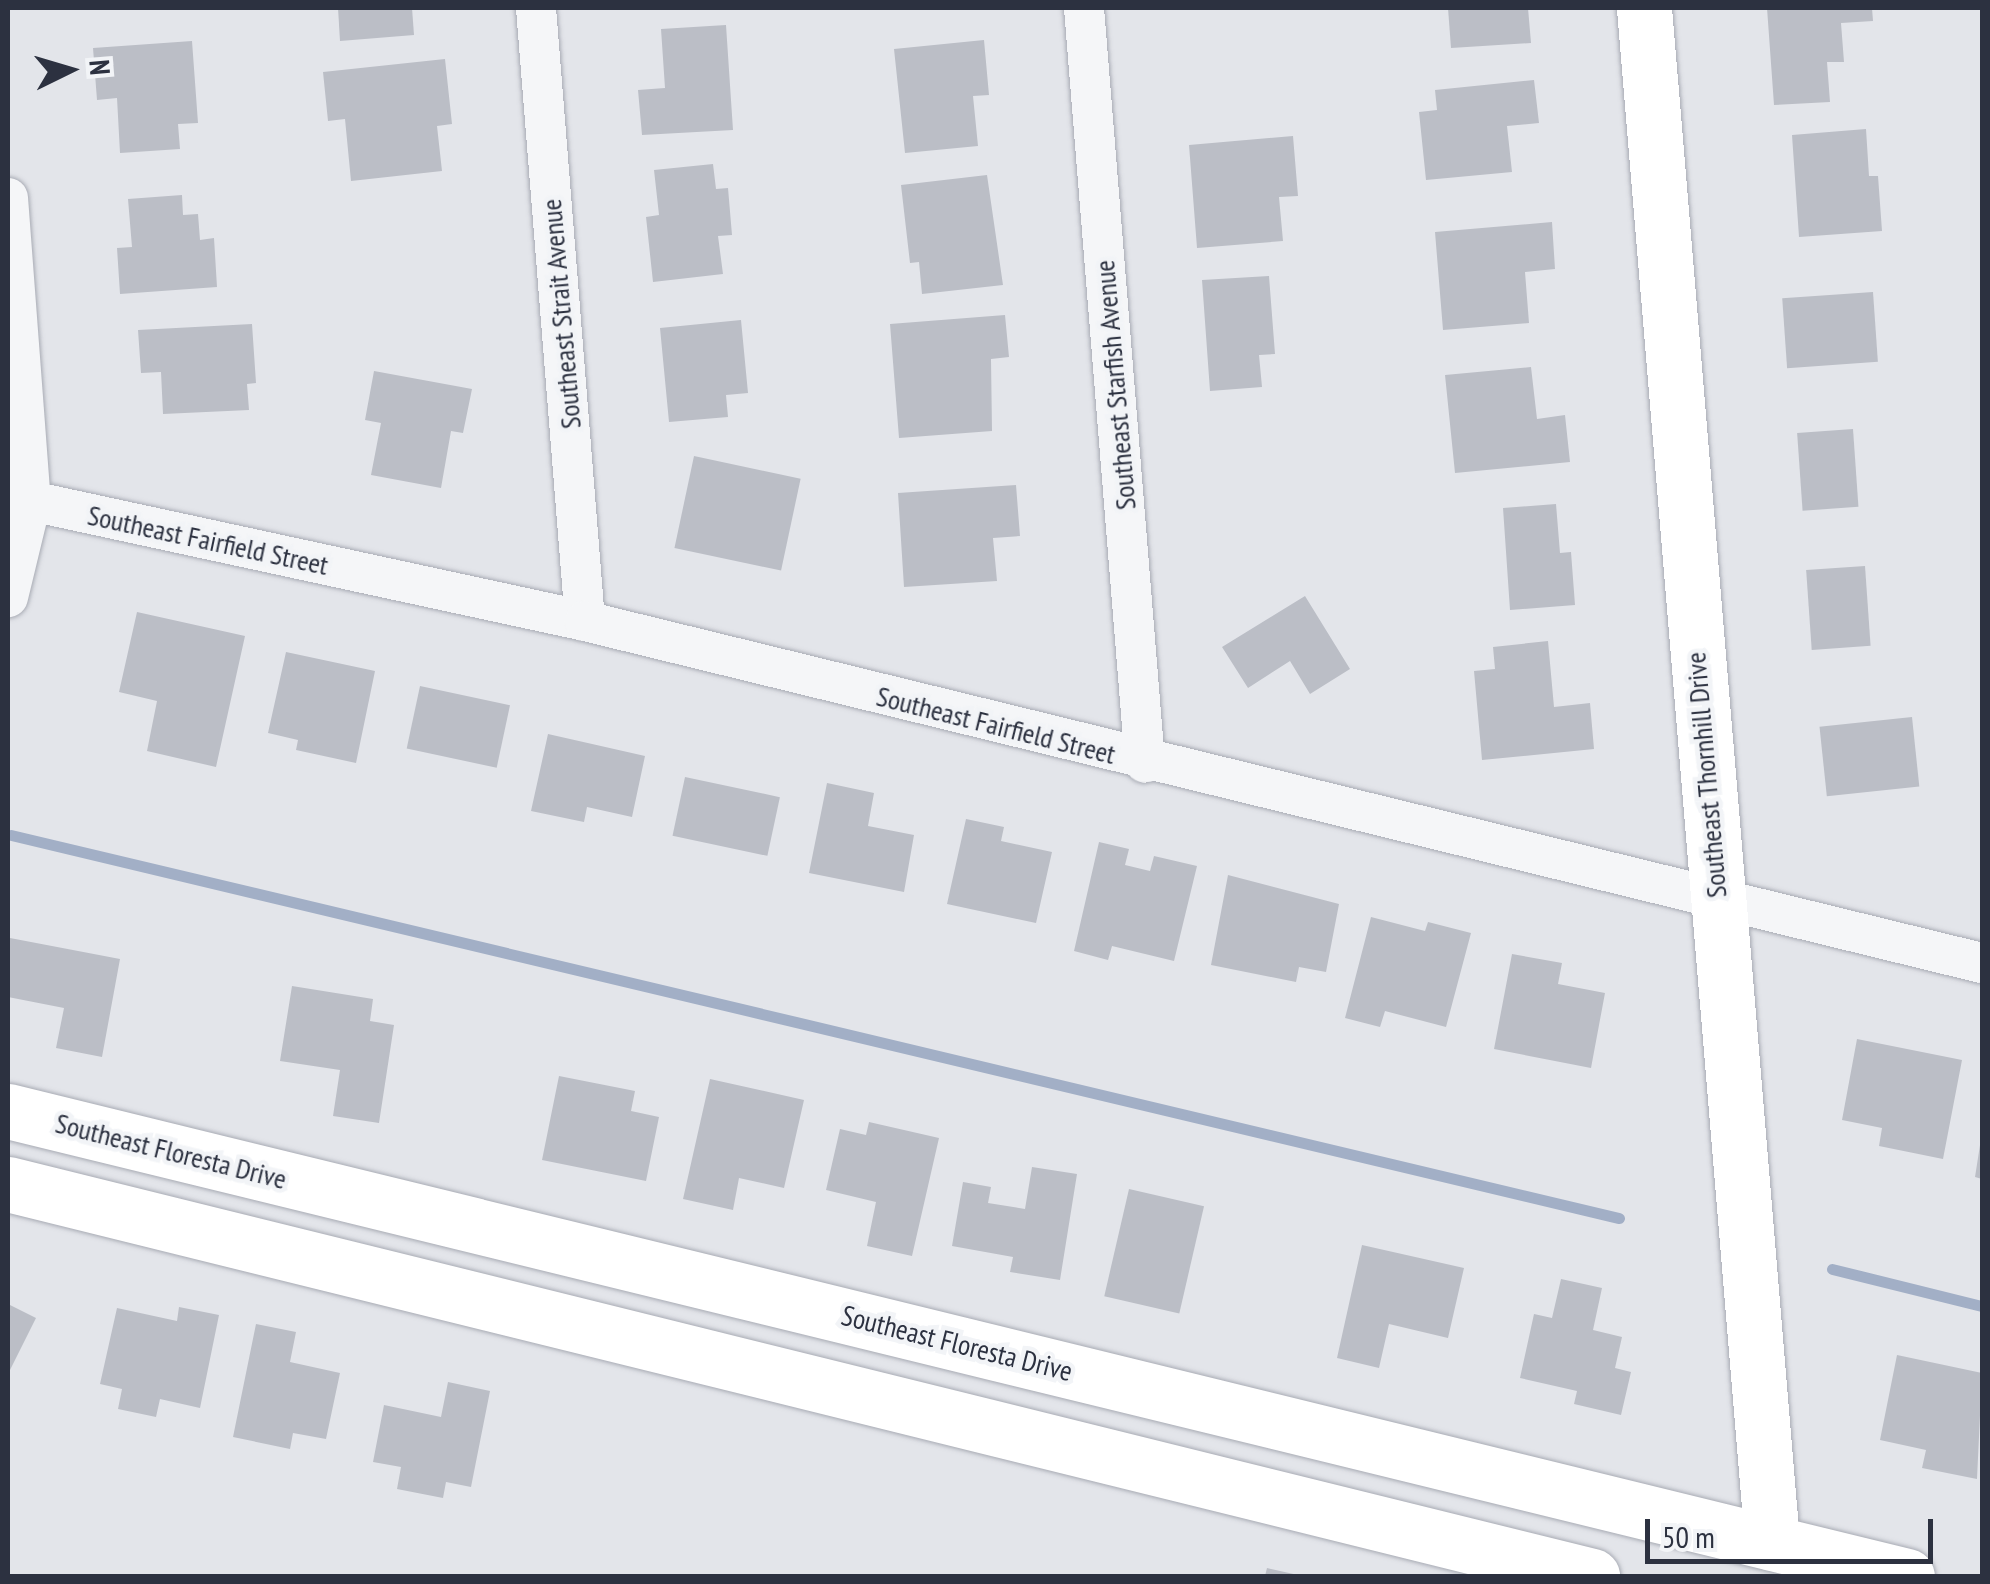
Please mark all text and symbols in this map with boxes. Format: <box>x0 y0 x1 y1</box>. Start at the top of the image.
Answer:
north arrow <box>20 20 120 120</box>
text: N <box>81 58 119 76</box>
street label: Southeast Strait Avenue <box>534 197 588 431</box>
street label: Southeast Starfish Avenue <box>1087 258 1143 512</box>
street label: Southeast Fairfield Street <box>85 498 331 582</box>
street label: Southeast Thornhill Drive <box>1678 650 1734 900</box>
street label: Southeast Fairfield Street <box>873 679 1119 771</box>
street label: Southeast Floresta Drive <box>52 1106 290 1196</box>
street label: Southeast Floresta Drive <box>838 1298 1076 1388</box>
scale bar <box>1650 1499 1938 1561</box>
text: 50 m <box>1662 1517 1715 1556</box>

